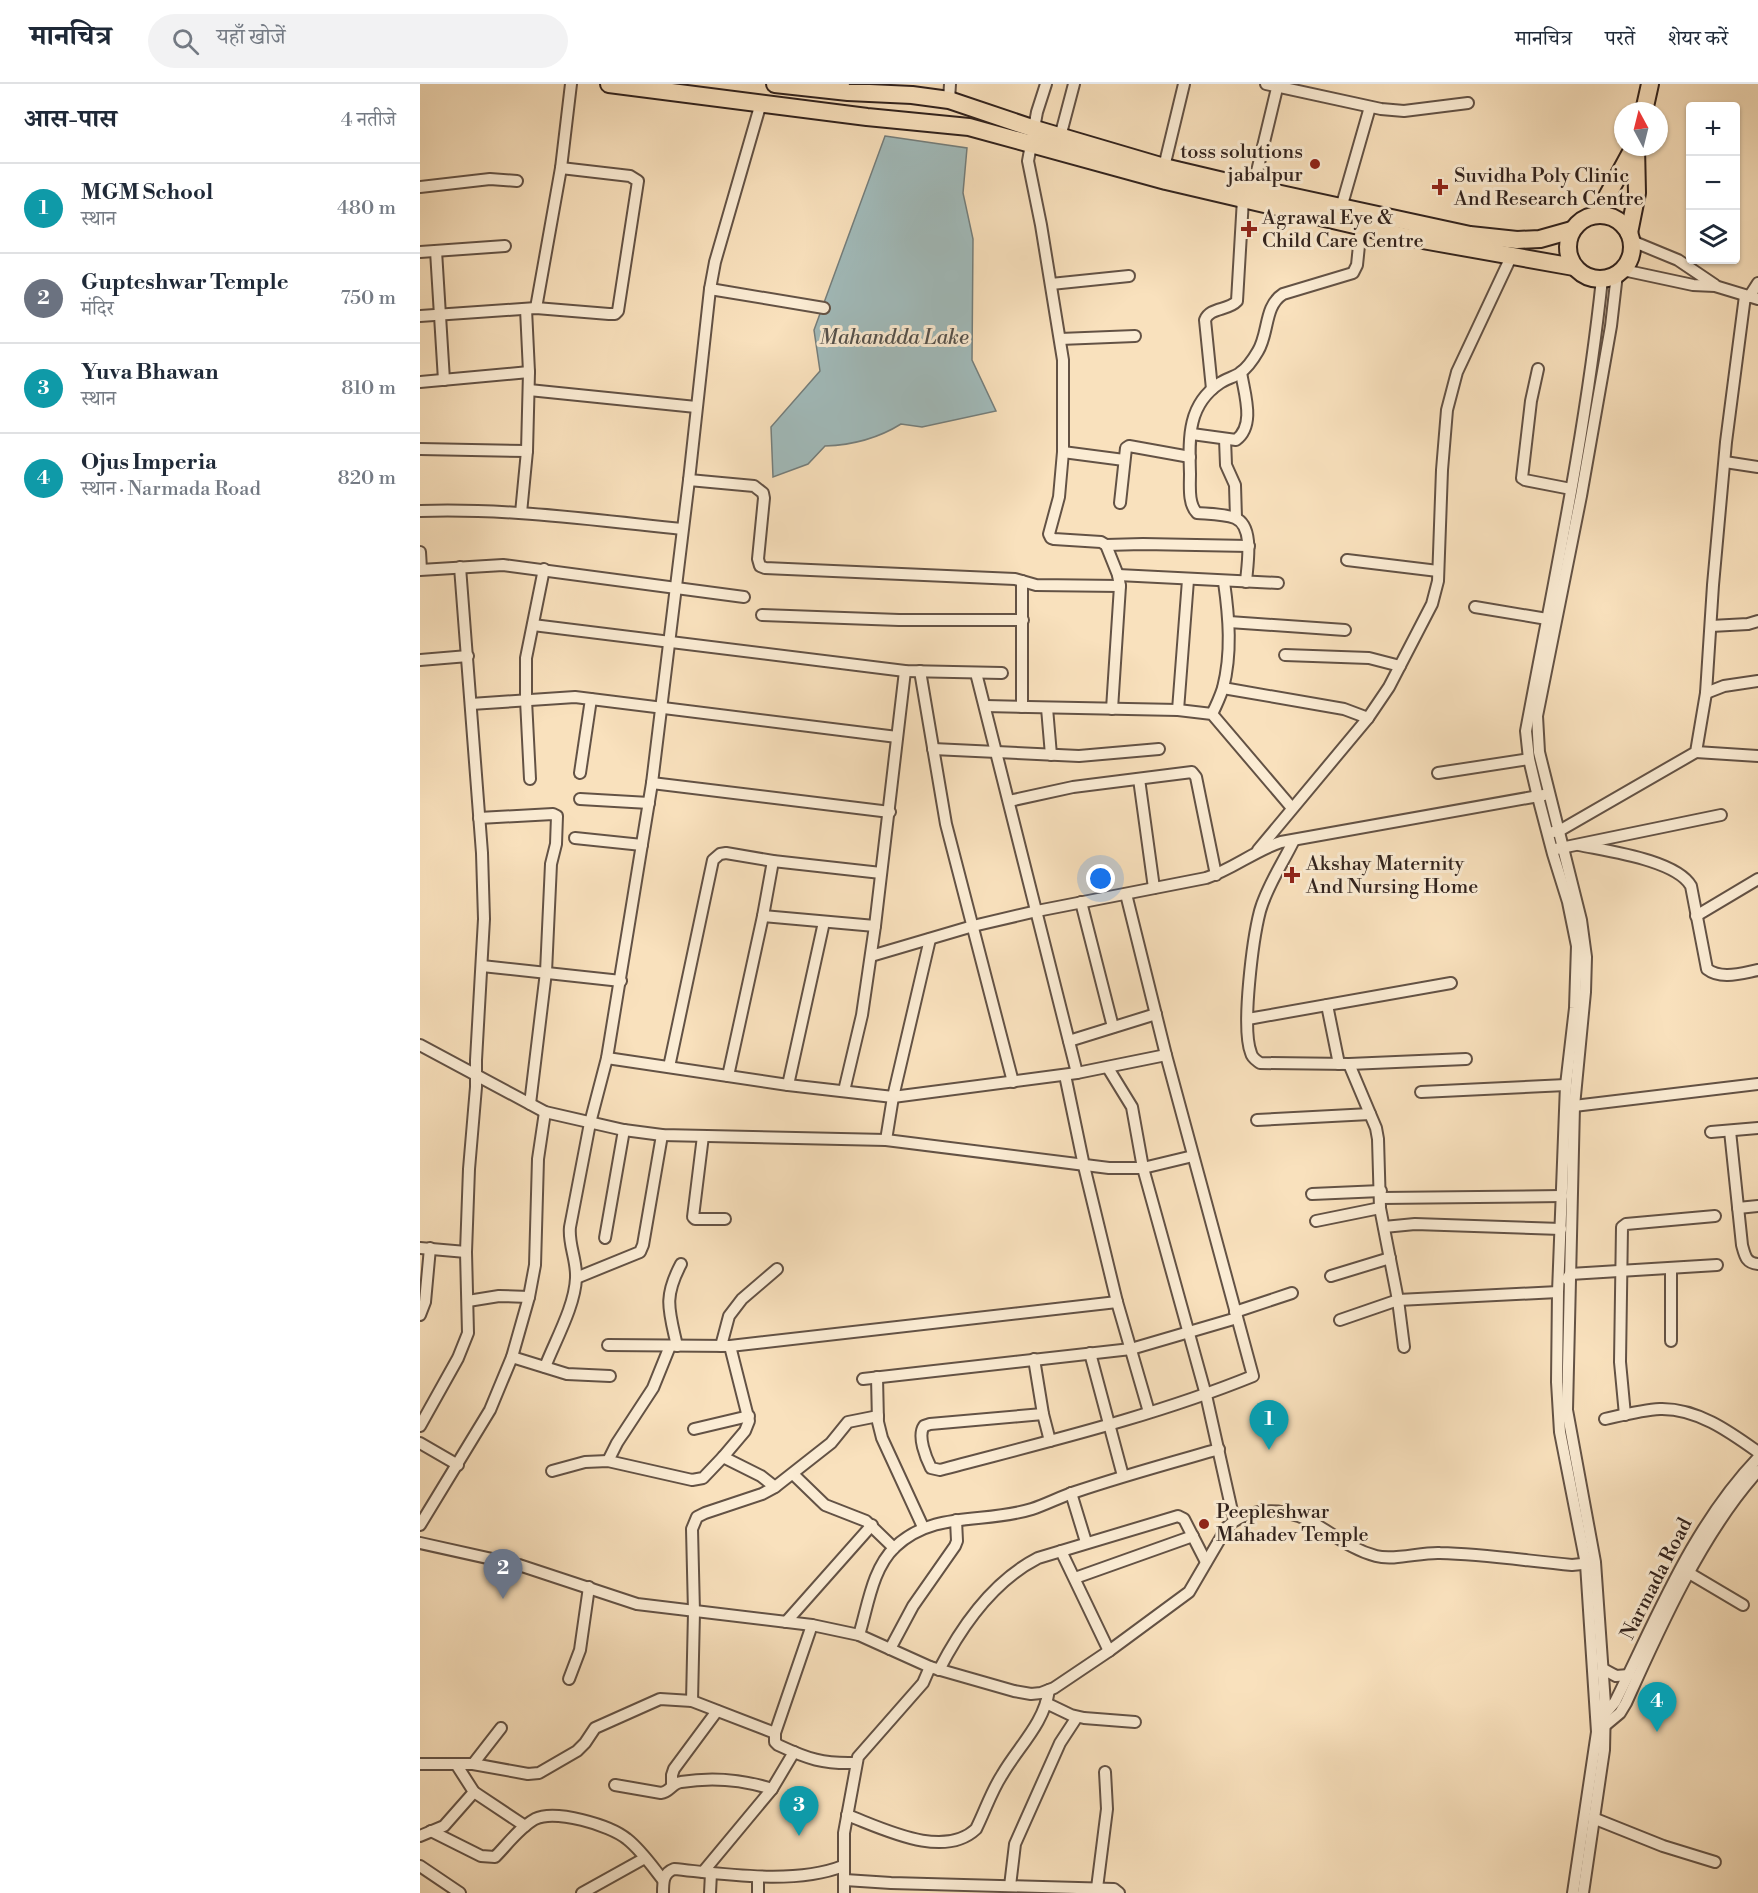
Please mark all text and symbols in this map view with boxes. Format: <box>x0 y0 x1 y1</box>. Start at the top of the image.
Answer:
search box <box>148 14 568 68</box>
text: मानचित्र <box>30 19 112 54</box>
text: यहाँ खोजें <box>217 24 285 51</box>
icon: search <box>169 25 202 58</box>
text: मानचित्र <box>1515 26 1572 52</box>
text: परतें <box>1605 26 1635 52</box>
text: शेयर करें <box>1668 26 1728 52</box>
north arrow <box>1614 102 1668 156</box>
map controls <box>1686 102 1740 264</box>
button: + <box>1686 102 1740 156</box>
text: आस-पास <box>24 103 117 135</box>
text: 4 नतीजे <box>341 108 396 133</box>
place label: toss solutions jabalpur <box>1180 140 1303 188</box>
button: − <box>1686 156 1740 210</box>
marker: toss solutions jabalpur <box>1308 157 1322 171</box>
place label: Suvidha Poly Clinic And Research Centre <box>1453 164 1644 212</box>
marker: Suvidha Poly Clinic And Research Centre <box>1431 178 1449 196</box>
text: MGM School <box>81 179 213 206</box>
text: 1 <box>39 196 48 221</box>
text: 480 m <box>337 196 396 221</box>
place label: Agrawal Eye & Child Care Centre <box>1261 206 1424 254</box>
text: स्थान <box>81 207 116 232</box>
button: layers <box>1686 210 1740 264</box>
marker: Agrawal Eye & Child Care Centre <box>1240 220 1258 238</box>
text: Gupteshwar Temple <box>81 269 289 296</box>
text: 2 <box>37 286 50 311</box>
text: 750 m <box>340 286 396 311</box>
text: मंदिर <box>81 297 114 322</box>
water label: Mahandda Lake <box>819 325 969 351</box>
text: Yuva Bhawan <box>81 359 219 386</box>
text: 3 <box>37 376 50 401</box>
text: 810 m <box>341 376 396 401</box>
text: स्थान <box>81 387 116 412</box>
text: Ojus Imperia <box>81 449 217 476</box>
text: 4 <box>37 466 50 491</box>
text: 820 m <box>337 466 396 491</box>
text: स्थान · Narmada Road <box>81 477 261 502</box>
place label: Akshay Maternity And Nursing Home <box>1305 852 1478 900</box>
your location <box>1086 864 1115 893</box>
marker: Akshay Maternity And Nursing Home <box>1283 866 1301 884</box>
pin: 1 <box>1250 1400 1288 1450</box>
place label: Peepleshwar Mahadev Temple <box>1216 1500 1369 1548</box>
street label: Narmada Road <box>1616 1513 1699 1644</box>
marker: Peepleshwar Mahadev Temple <box>1197 1517 1211 1531</box>
pin: 2 <box>484 1550 523 1599</box>
pin: 4 <box>1638 1682 1676 1732</box>
pin: 3 <box>780 1786 818 1836</box>

